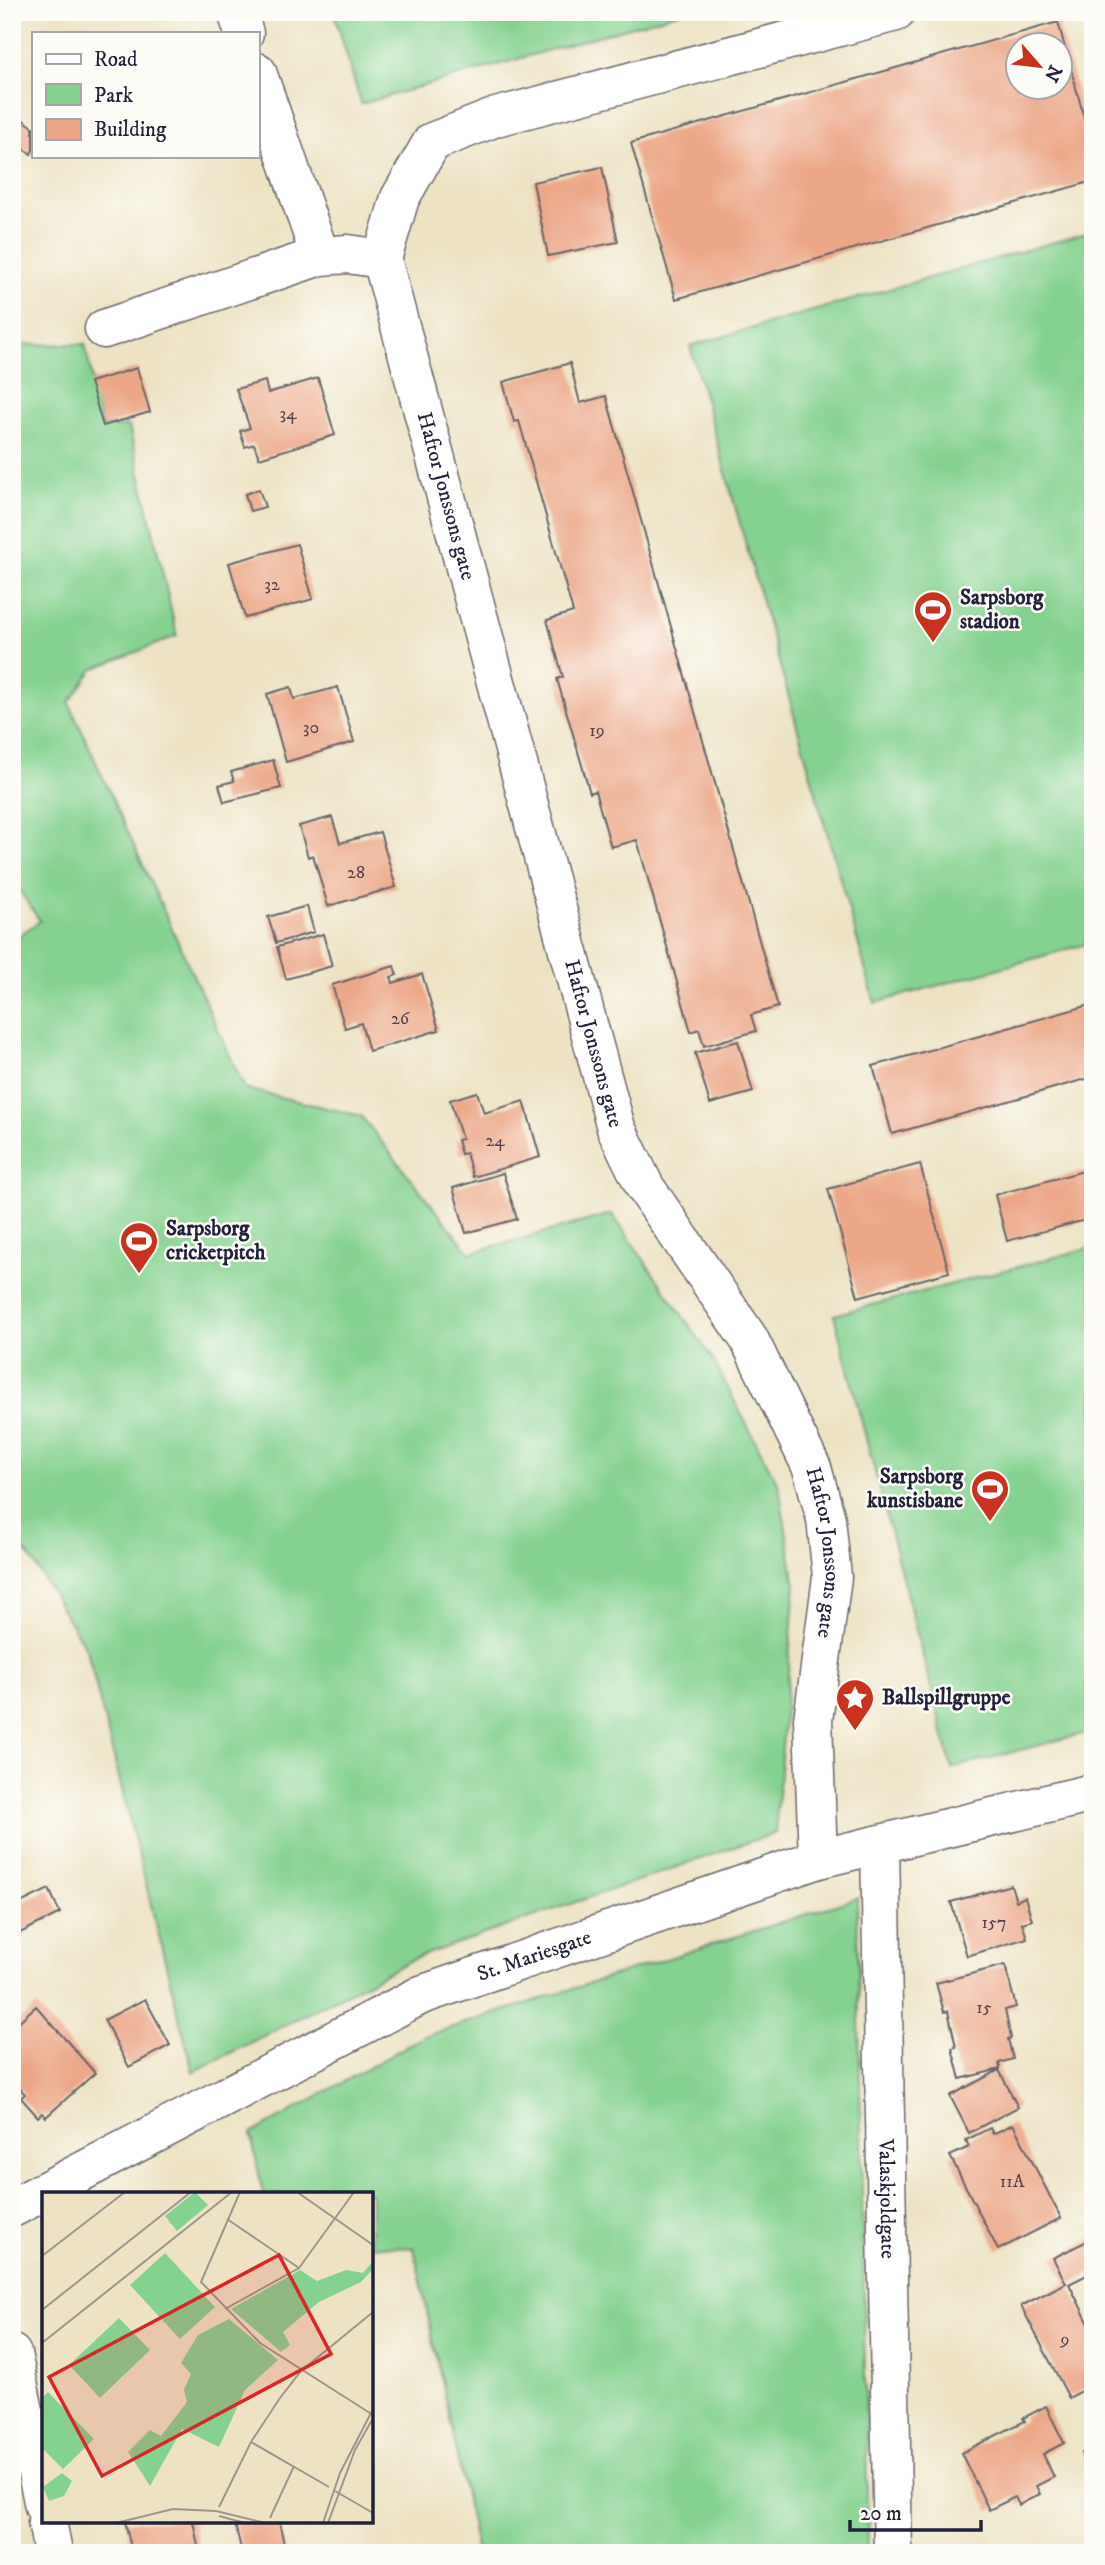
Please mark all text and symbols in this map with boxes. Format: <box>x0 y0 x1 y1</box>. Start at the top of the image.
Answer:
legend <box>32 32 259 158</box>
north arrow <box>1004 32 1074 102</box>
text: Road <box>94 47 138 73</box>
text: N <box>1039 61 1067 86</box>
text: Park <box>94 83 134 109</box>
text: Building <box>94 117 167 143</box>
house number: 34 <box>279 403 297 425</box>
street label: Haftor Jonssons gate <box>411 409 481 583</box>
house number: 32 <box>264 574 280 596</box>
place label: Sarpsborg stadion <box>960 585 1044 635</box>
sports icon: Sarpsborg stadion <box>912 589 954 644</box>
house number: 30 <box>303 717 319 739</box>
house number: 19 <box>589 720 605 742</box>
house number: 28 <box>347 862 365 884</box>
street label: Haftor Jonssons gate <box>558 957 628 1131</box>
house number: 26 <box>391 1008 410 1030</box>
house number: 24 <box>485 1130 505 1152</box>
place label: Sarpsborg cricketpitch <box>166 1216 267 1266</box>
sports icon: Sarpsborg cricketpitch <box>118 1220 160 1275</box>
street label: Haftor Jonssons gate <box>799 1464 845 1640</box>
place label: Sarpsborg kunstisbane <box>866 1464 964 1514</box>
sports icon: Sarpsborg kunstisbane <box>969 1468 1011 1523</box>
place icon: Ballspillgruppe <box>834 1677 876 1732</box>
place label: Ballspillgruppe <box>882 1685 1011 1711</box>
house number: 157 <box>982 1912 1006 1934</box>
street label: St. Mariesgate <box>474 1924 595 1988</box>
house number: 15 <box>976 1997 992 2019</box>
street label: Valaskjoldgate <box>872 2138 901 2259</box>
house number: 11A <box>1000 2171 1025 2193</box>
inset map <box>42 2192 373 2523</box>
house number: 9 <box>1060 2329 1069 2351</box>
scale bar <box>850 2488 981 2532</box>
text: 20 m <box>860 2501 902 2527</box>

